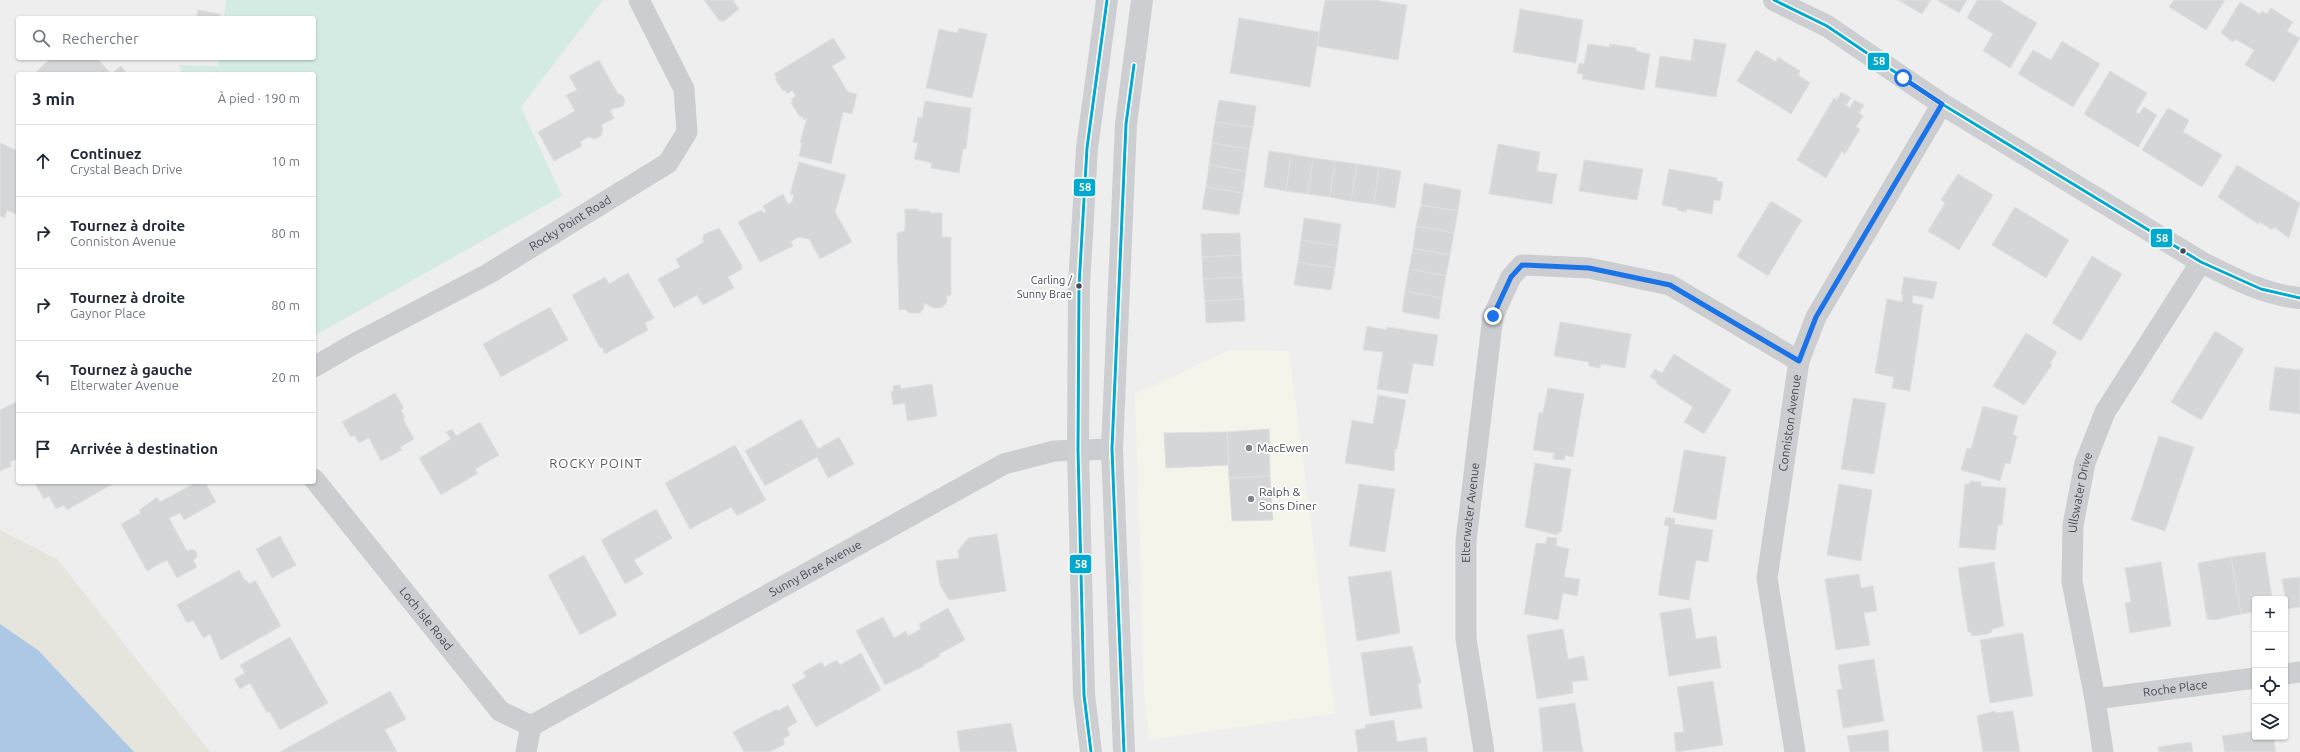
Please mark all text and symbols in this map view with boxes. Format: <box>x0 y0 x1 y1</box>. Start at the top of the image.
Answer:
search box <box>16 16 316 60</box>
icon: search <box>30 27 52 49</box>
text: Rechercher <box>62 30 139 47</box>
line badge: 58 <box>1867 52 1890 71</box>
text: 58 <box>1873 55 1885 67</box>
route start <box>1894 69 1912 87</box>
text: 3 min <box>32 89 75 108</box>
text: À pied · 190 m <box>218 91 300 105</box>
text: Continuez <box>70 145 141 162</box>
icon: ahead <box>32 150 54 172</box>
text: 10 m <box>271 154 300 168</box>
text: Crystal Beach Drive <box>70 162 183 176</box>
line badge: 58 <box>1073 178 1096 197</box>
text: 58 <box>1079 181 1091 193</box>
street label: Rocky Point Road <box>527 193 613 253</box>
text: Tournez à droite <box>70 217 185 234</box>
icon: right <box>32 222 54 244</box>
text: 80 m <box>271 226 300 240</box>
line badge: 58 <box>2150 228 2173 248</box>
text: 58 <box>2156 232 2168 244</box>
text: Conniston Avenue <box>70 234 176 248</box>
unlabelled marker <box>2178 246 2188 256</box>
place label: Carling / Sunny Brae <box>1017 274 1073 300</box>
marker: Carling / Sunny Brae <box>1074 281 1084 291</box>
text: Tournez à droite <box>70 289 185 306</box>
icon: right <box>32 294 54 316</box>
text: 80 m <box>271 298 300 312</box>
text: Gaynor Place <box>70 306 146 320</box>
route end <box>1484 307 1502 325</box>
text: Tournez à gauche <box>70 361 193 378</box>
icon: left <box>32 366 54 388</box>
text: 20 m <box>271 370 300 384</box>
street label: Conniston Avenue <box>1776 373 1803 472</box>
text: Elterwater Avenue <box>70 378 179 392</box>
icon: arrive <box>32 438 54 460</box>
text: Arrivée à destination <box>70 440 218 457</box>
place label: MacEwen <box>1257 441 1309 454</box>
marker: MacEwen <box>1244 443 1254 453</box>
street label: Ullswater Drive <box>2066 450 2095 533</box>
district label: ROCKY POINT <box>549 456 643 470</box>
street label: Elterwater Avenue <box>1459 462 1481 563</box>
place label: Ralph & Sons Diner <box>1259 485 1317 512</box>
marker: Ralph & Sons Diner <box>1246 494 1256 504</box>
street label: Sunny Brae Avenue <box>767 537 863 599</box>
line badge: 58 <box>1069 554 1092 574</box>
text: 58 <box>1075 558 1087 570</box>
street label: Loch Isle Road <box>397 584 455 652</box>
map controls <box>2252 596 2288 740</box>
button: + <box>2252 596 2288 632</box>
button: − <box>2252 632 2288 668</box>
button: locate <box>2252 668 2288 704</box>
street label: Roche Place <box>2142 677 2208 699</box>
button: layers <box>2252 704 2288 740</box>

